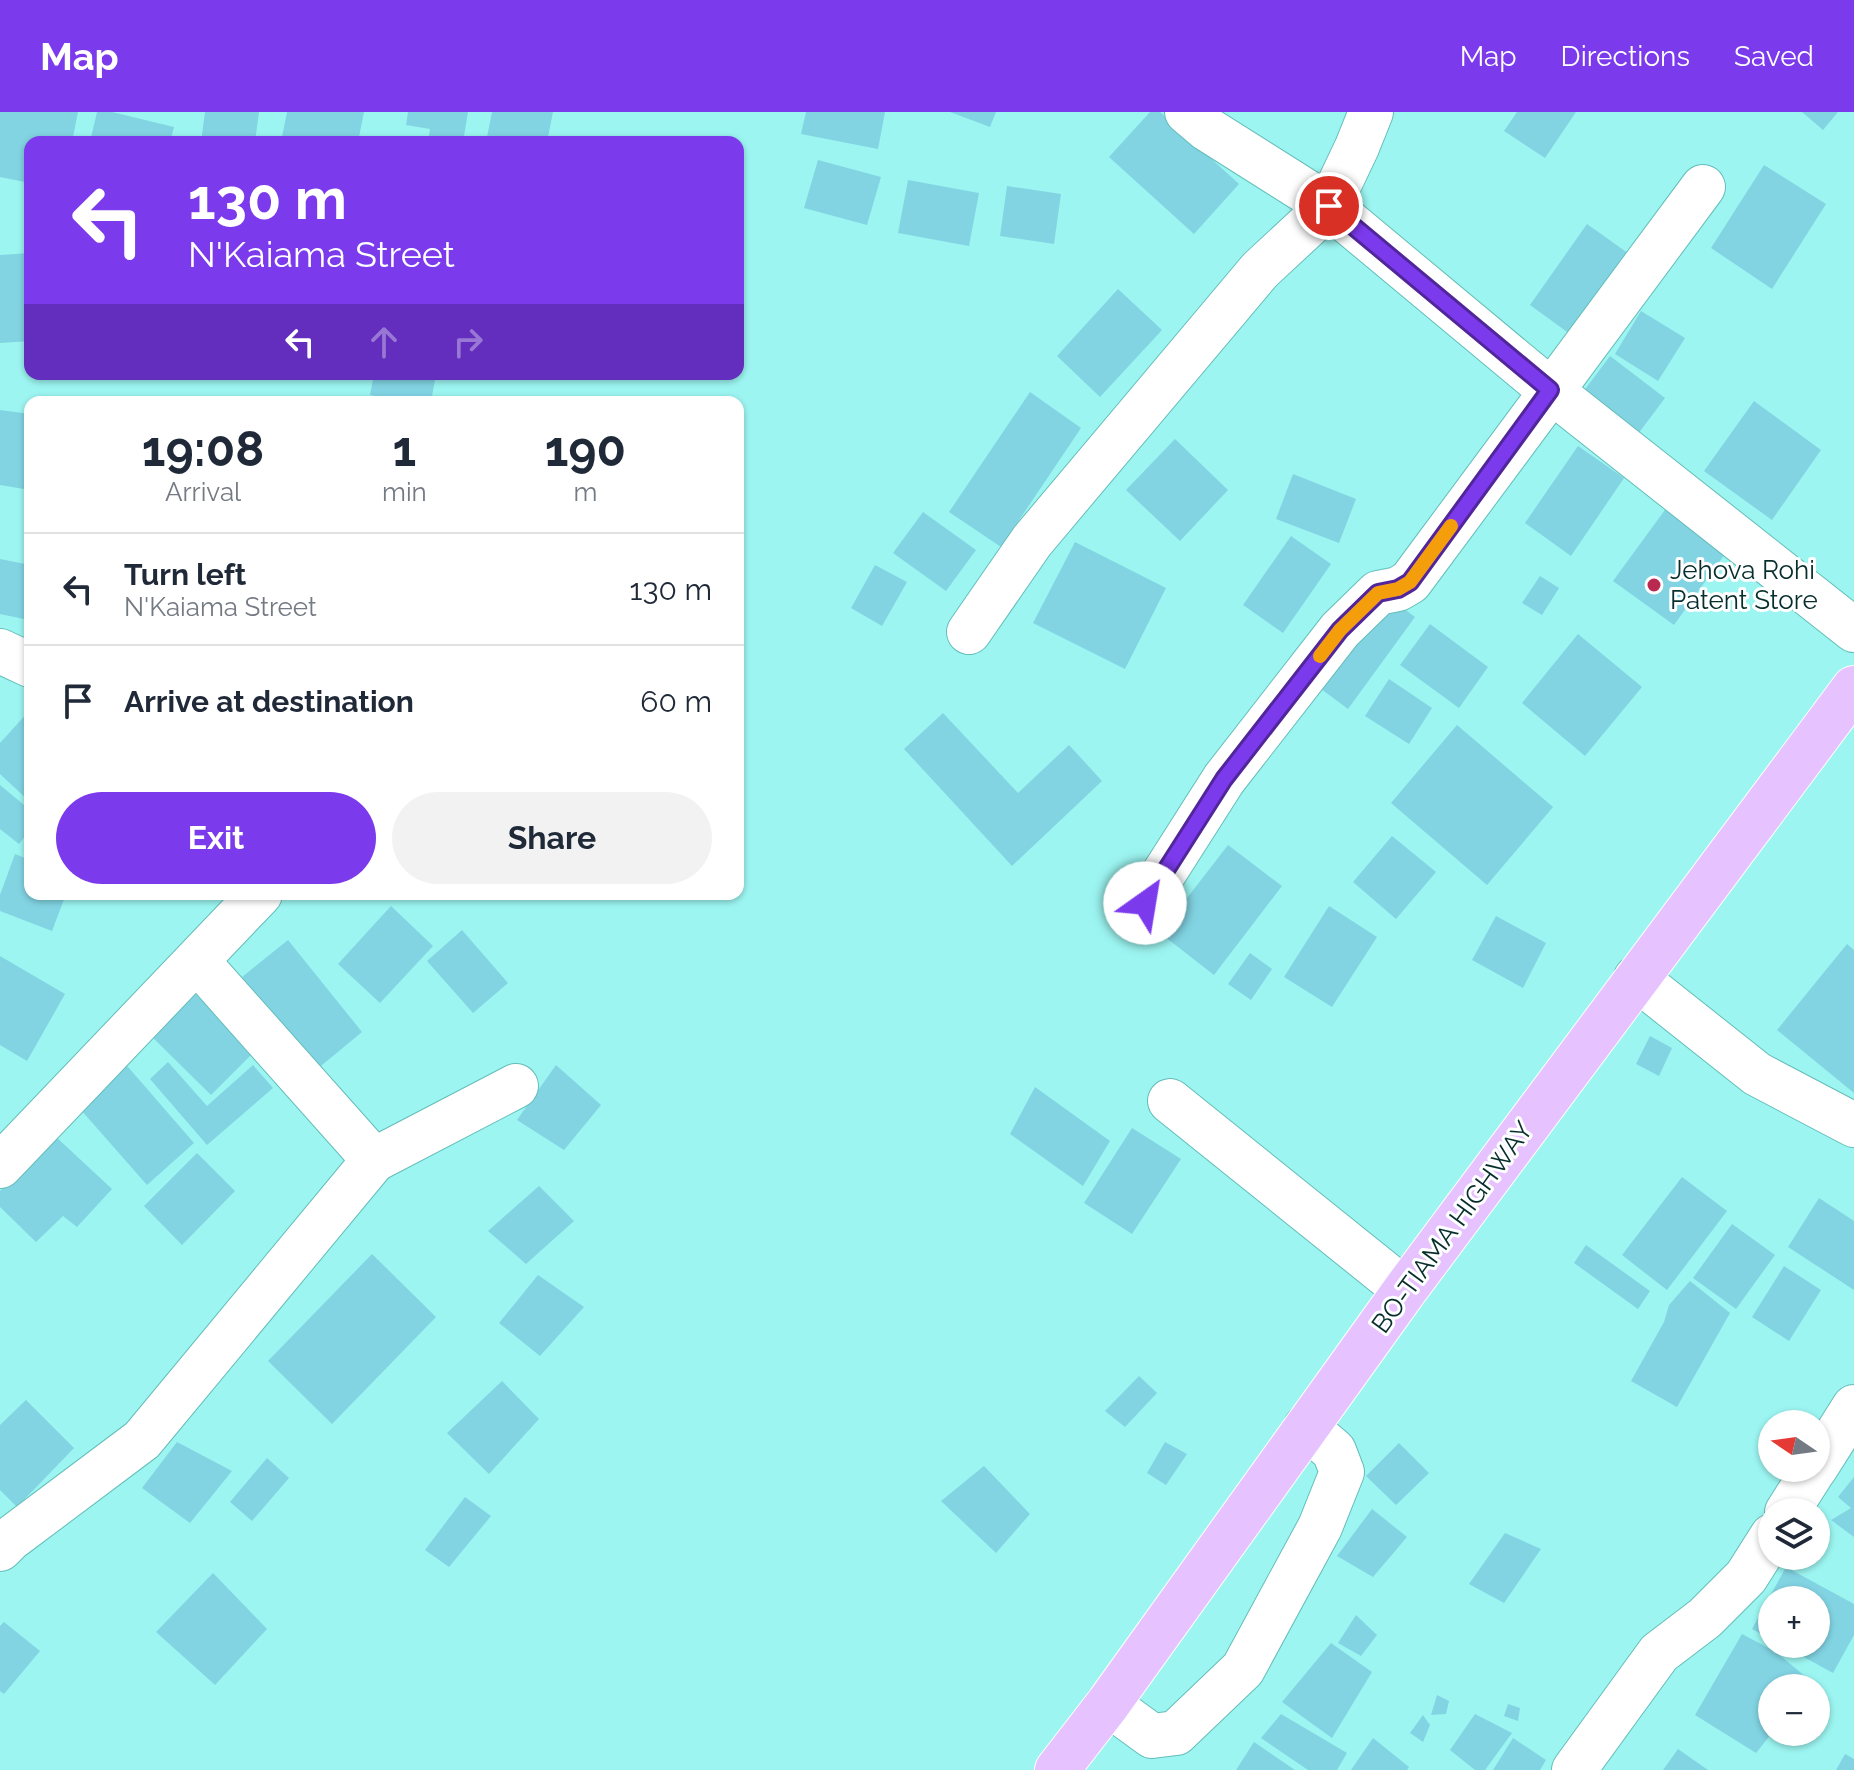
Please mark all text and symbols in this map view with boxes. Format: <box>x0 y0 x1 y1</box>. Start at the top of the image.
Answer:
text: Map <box>40 34 119 79</box>
text: Map <box>1460 40 1517 73</box>
text: Directions <box>1561 40 1690 73</box>
text: Saved <box>1734 40 1814 73</box>
text: 130 m <box>188 166 347 232</box>
icon: left <box>56 168 160 272</box>
pin <box>1295 172 1363 240</box>
icon: arrive <box>1307 184 1351 228</box>
text: N'Kaiama Street <box>188 233 455 275</box>
icon: left <box>278 320 322 364</box>
icon: ahead <box>362 320 406 364</box>
icon: right <box>446 320 490 364</box>
text: 19:08 <box>142 421 264 477</box>
text: 1 <box>393 421 416 477</box>
text: 190 <box>545 421 626 477</box>
text: Arrival <box>165 477 241 507</box>
text: min <box>382 477 427 507</box>
text: m <box>573 477 597 507</box>
place label: Jehova Rohi Patent Store <box>1670 555 1818 615</box>
text: Turn left <box>124 557 246 592</box>
icon: left <box>56 567 100 611</box>
text: 130 m <box>630 572 712 607</box>
marker: Jehova Rohi Patent Store <box>1645 576 1663 594</box>
text: N'Kaiama Street <box>124 592 317 622</box>
icon: arrive <box>56 679 100 723</box>
text: Arrive at destination <box>124 684 414 719</box>
text: 60 m <box>640 684 712 719</box>
button: Exit <box>56 792 376 884</box>
button: Share <box>392 792 712 884</box>
position arrow <box>1103 861 1187 945</box>
street label: BO-TIAMA HIGHWAY <box>1365 1115 1539 1338</box>
north arrow <box>1758 1410 1830 1482</box>
map controls <box>1758 1410 1830 1746</box>
button: layers <box>1758 1498 1830 1570</box>
button: + <box>1758 1586 1830 1658</box>
button: − <box>1758 1674 1830 1746</box>

